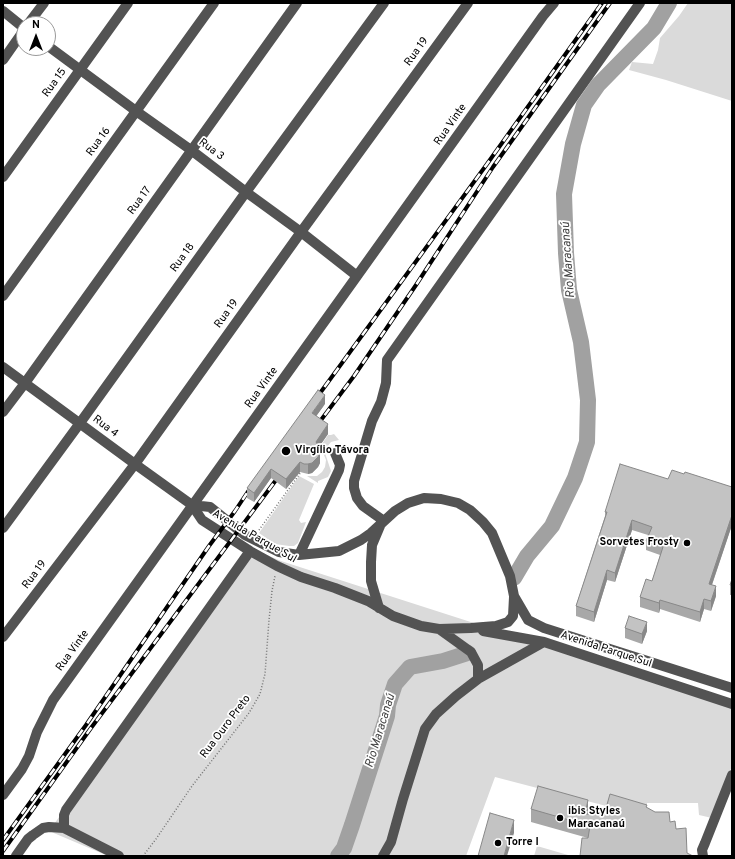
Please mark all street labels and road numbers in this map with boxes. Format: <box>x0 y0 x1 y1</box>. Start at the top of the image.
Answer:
street label: Rua 19 <box>402 35 432 69</box>
street label: Rua 15 <box>40 66 70 100</box>
street label: Rua Vinte <box>432 102 470 148</box>
street label: Rua 16 <box>84 125 114 159</box>
street label: Rua 3 <box>196 136 226 164</box>
street label: Rua 17 <box>125 184 155 218</box>
street label: Rua 18 <box>168 241 198 275</box>
street label: Rua 19 <box>212 297 242 331</box>
street label: Rua Vinte <box>243 365 281 411</box>
street label: Rua 4 <box>90 413 120 441</box>
street label: Avenida Parque Sul <box>209 507 299 567</box>
street label: Rua 19 <box>20 558 50 592</box>
street label: Rua Vinte <box>54 628 92 674</box>
street label: Avenida Parque Sul <box>559 629 653 671</box>
street label: Rua Ouro Preto <box>198 693 254 761</box>

